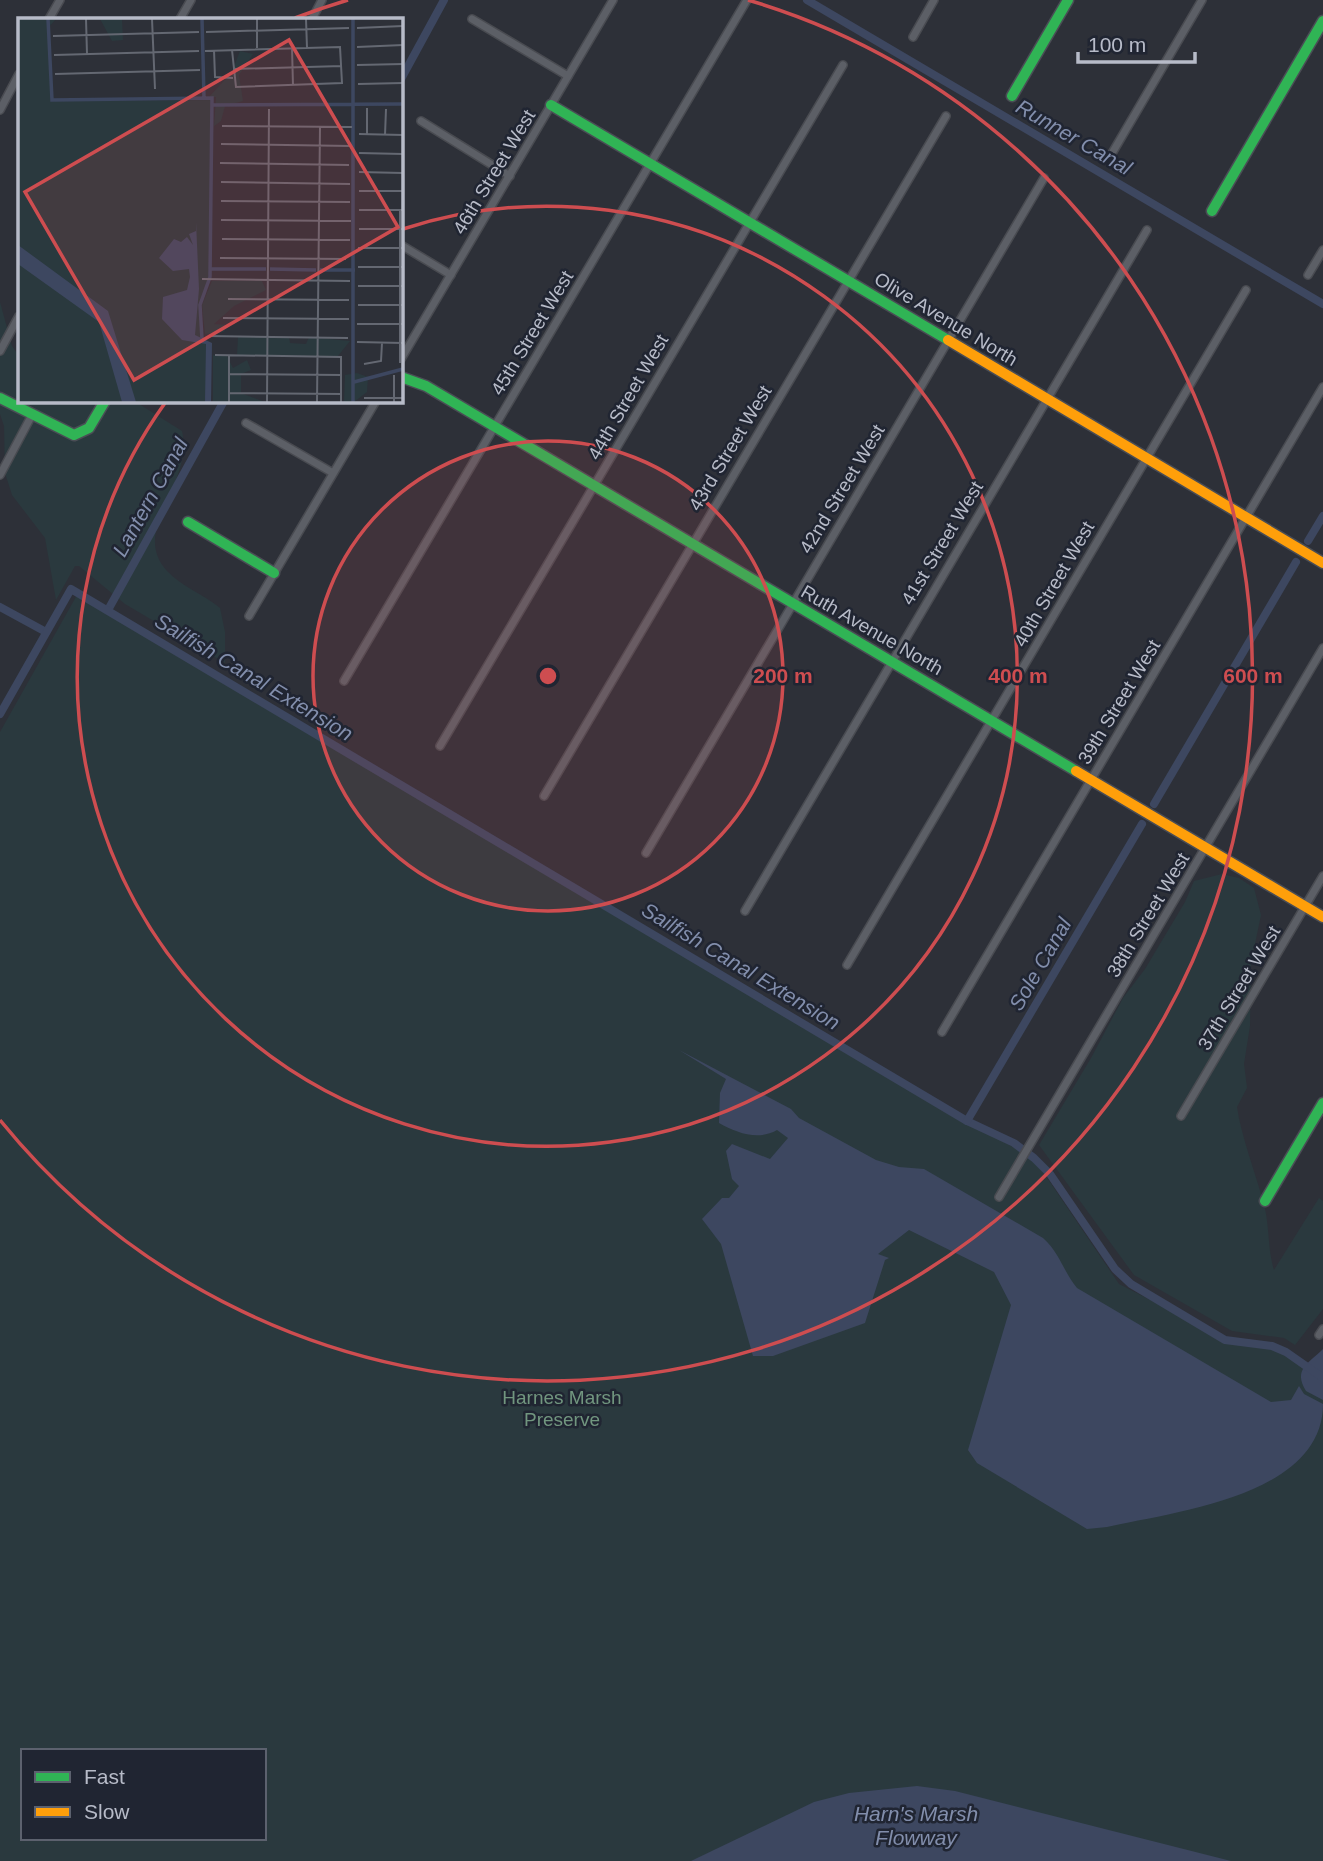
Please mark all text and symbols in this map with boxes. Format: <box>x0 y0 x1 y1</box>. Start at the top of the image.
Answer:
inset map <box>18 18 402 402</box>
scale bar <box>1078 21 1195 65</box>
text: 100 m <box>1088 33 1146 56</box>
water label: Runner Canal <box>1012 95 1137 180</box>
street label: 46th Street West <box>449 105 540 238</box>
street label: 45th Street West <box>487 266 578 399</box>
street label: Olive Avenue North <box>871 268 1021 370</box>
street label: 44th Street West <box>584 330 673 463</box>
street label: 43rd Street West <box>684 381 776 514</box>
street label: 42nd Street West <box>795 420 889 557</box>
water label: Lantern Canal <box>108 433 193 560</box>
street label: 41st Street West <box>897 477 987 608</box>
street label: 40th Street West <box>1010 517 1099 650</box>
street label: Ruth Avenue North <box>797 581 947 679</box>
water label: Sailfish Canal Extension <box>151 609 357 745</box>
street label: 39th Street West <box>1074 635 1165 768</box>
centre of rings <box>536 664 560 688</box>
text: 200 m <box>753 664 813 687</box>
text: 400 m <box>988 664 1048 687</box>
text: 600 m <box>1223 664 1283 687</box>
street label: 38th Street West <box>1103 848 1194 981</box>
water label: Sailfish Canal Extension <box>638 898 844 1034</box>
water label: Sole Canal <box>1004 913 1076 1014</box>
street label: 37th Street West <box>1194 921 1285 1054</box>
park label: Harnes Marsh Preserve <box>502 1387 622 1430</box>
legend <box>21 1749 266 1840</box>
text: Fast <box>84 1765 125 1788</box>
text: Slow <box>84 1800 130 1823</box>
water label: Harn's Marsh Flowway <box>854 1802 978 1849</box>

